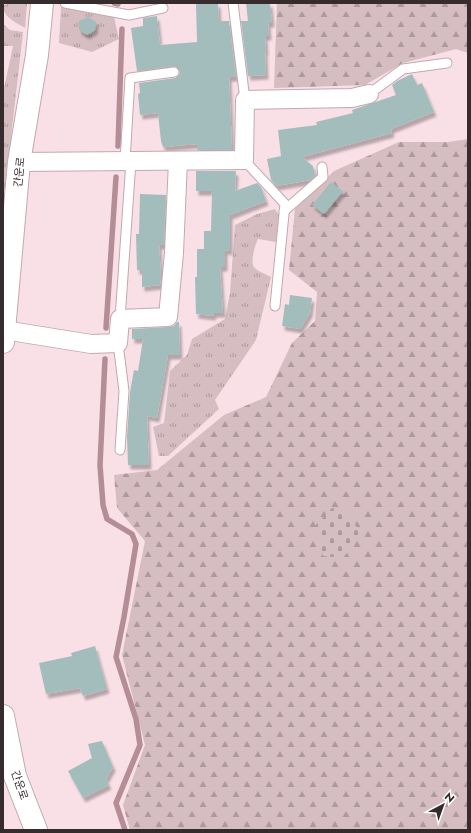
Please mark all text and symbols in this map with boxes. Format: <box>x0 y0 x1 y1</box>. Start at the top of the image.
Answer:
street label: 간운로 <box>9 156 29 188</box>
street label: 간운로 <box>7 768 33 802</box>
north arrow <box>423 785 463 825</box>
text: N <box>441 789 458 806</box>

